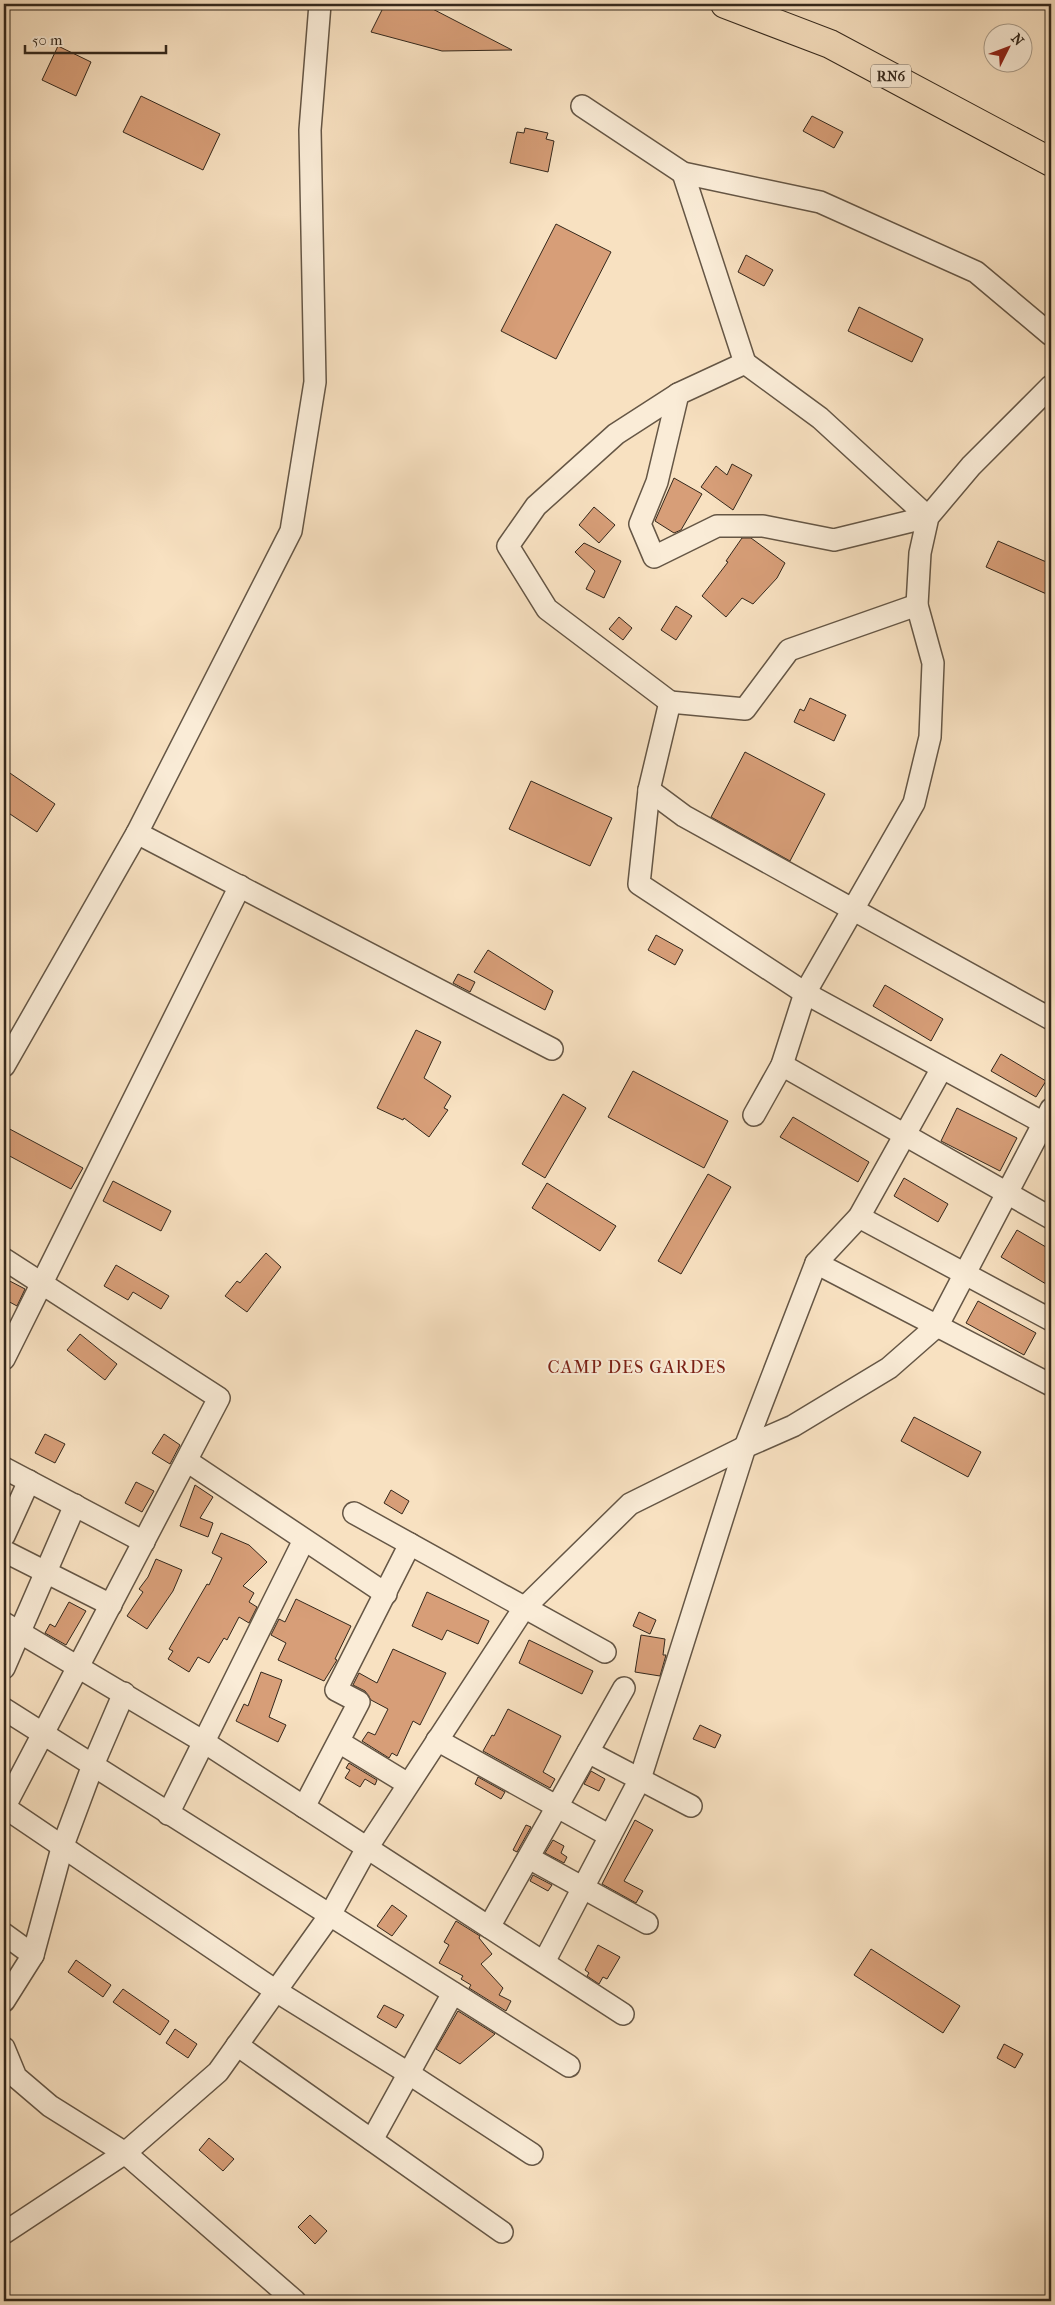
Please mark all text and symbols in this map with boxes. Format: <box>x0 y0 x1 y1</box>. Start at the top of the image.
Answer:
scale bar <box>25 22 166 54</box>
north arrow <box>982 22 1032 72</box>
text: N <box>1007 30 1027 50</box>
text: 50 m <box>32 31 63 49</box>
road number: RN6 <box>871 64 911 88</box>
district label: CAMP DES GARDES <box>548 1357 726 1378</box>

